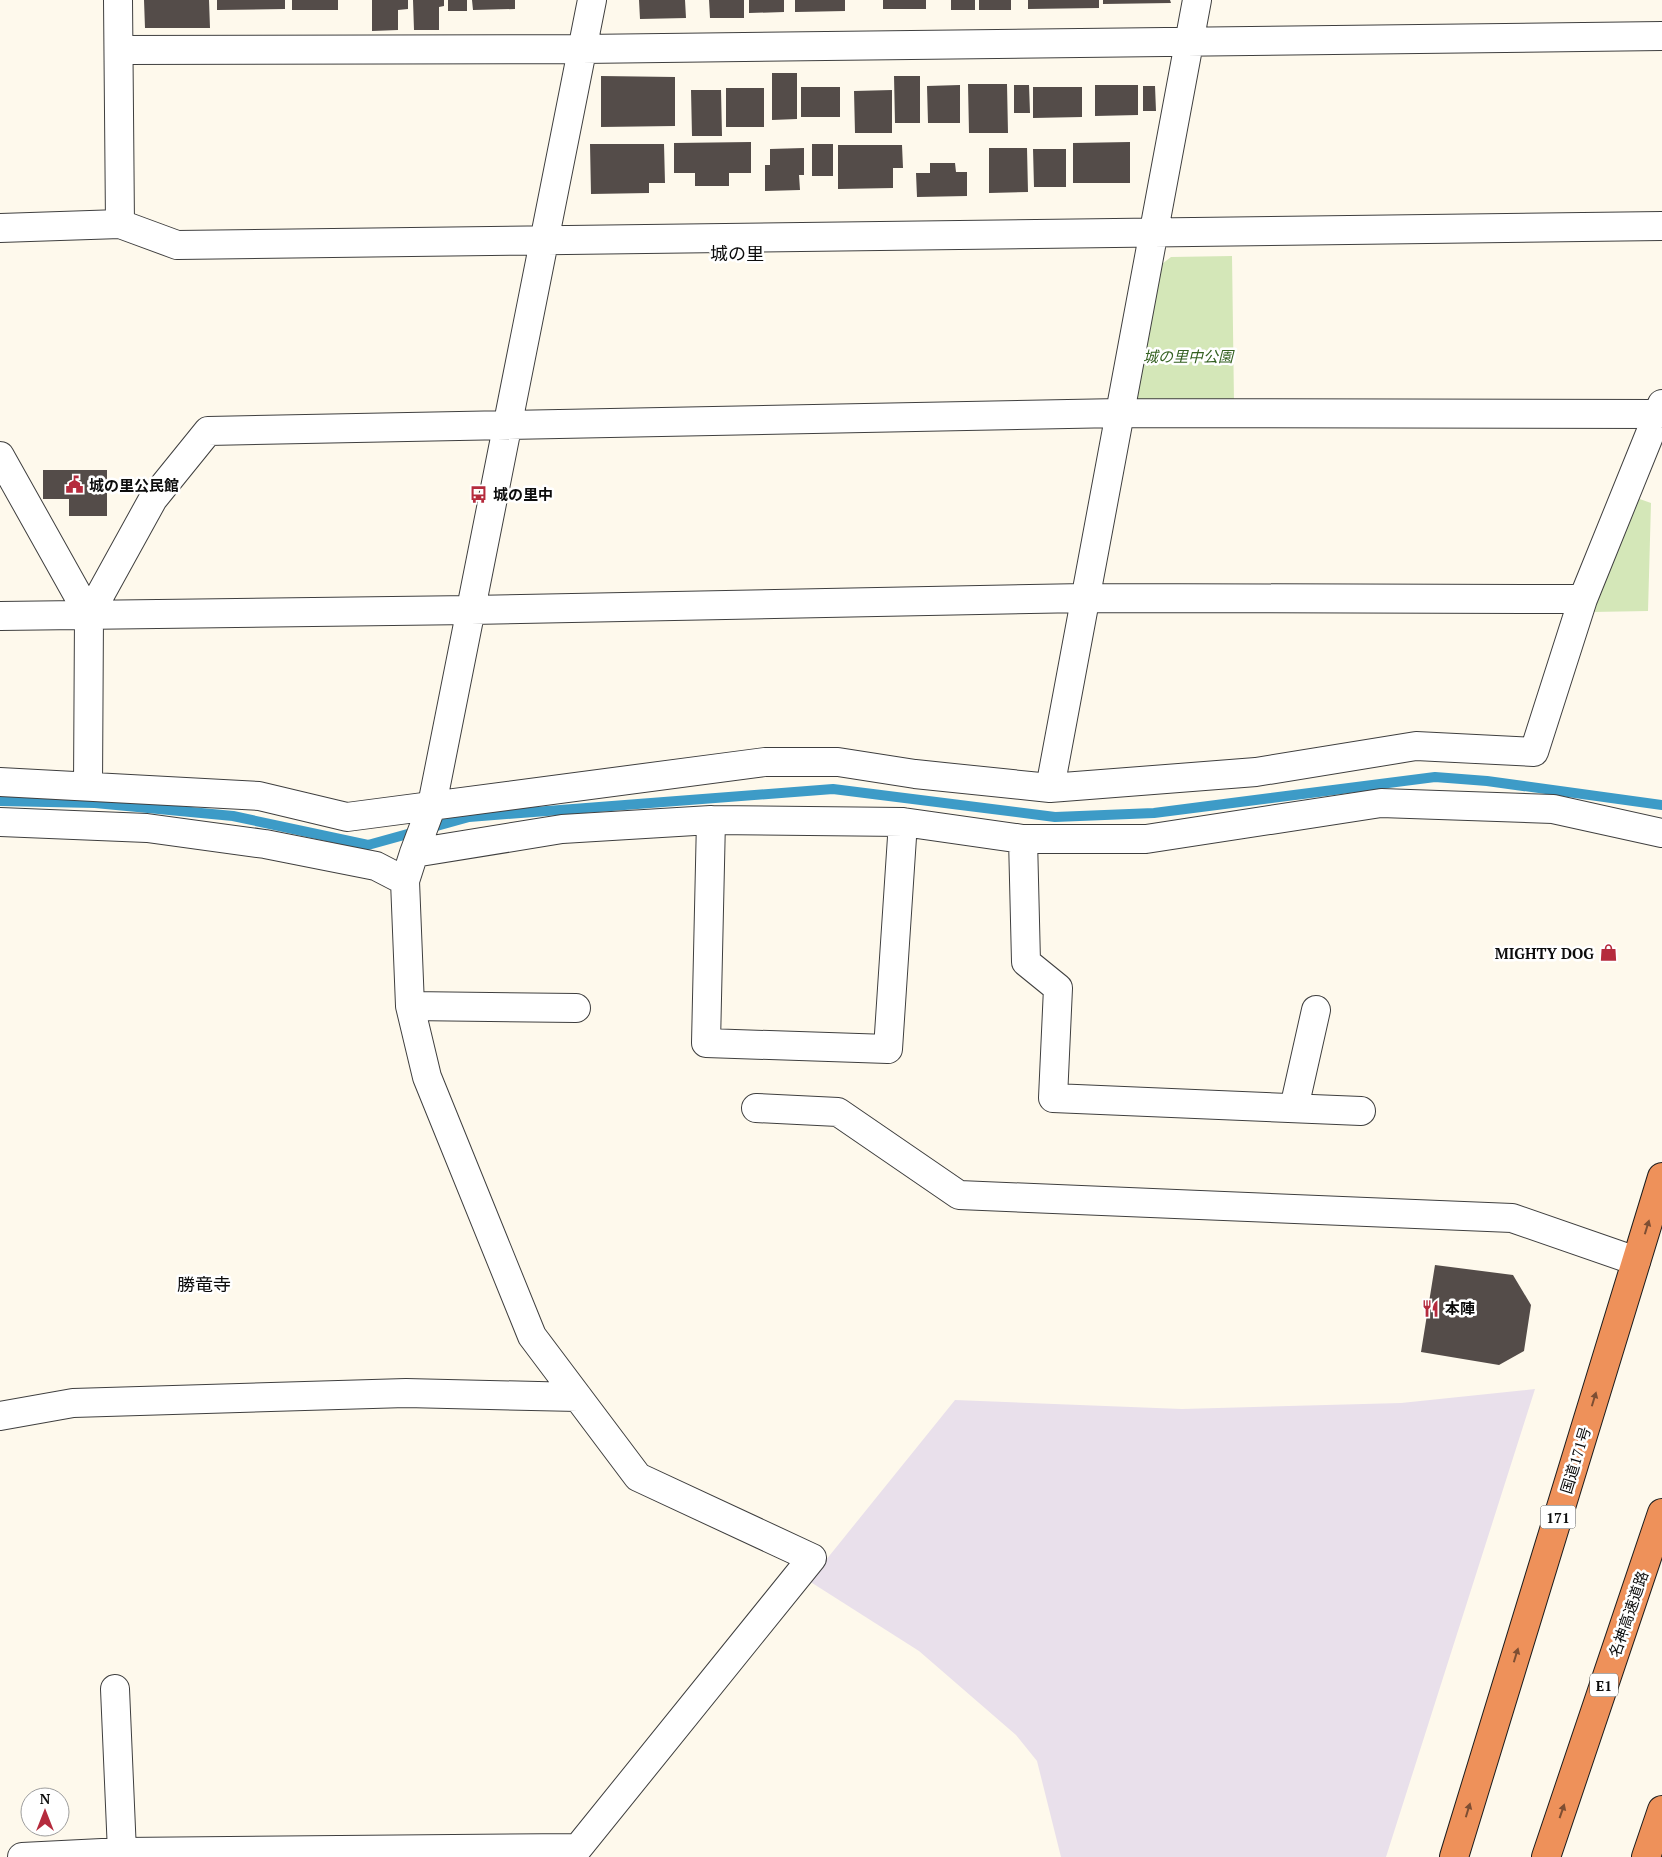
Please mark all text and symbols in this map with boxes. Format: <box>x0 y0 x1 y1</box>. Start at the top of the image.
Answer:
district label: 城の里 <box>710 241 764 265</box>
park label: 城の里中公園 <box>1143 346 1235 366</box>
public building icon: 城の里公民館 <box>65 475 85 495</box>
place label: 城の里公民館 <box>89 475 179 495</box>
bus stop icon: 城の里中 <box>469 484 489 504</box>
place label: 城の里中 <box>493 484 553 504</box>
place label: MIGHTY DOG <box>1495 943 1594 963</box>
shop icon: MIGHTY DOG <box>1598 943 1618 963</box>
one-way arrow <box>1643 1220 1651 1235</box>
district label: 勝竜寺 <box>177 1272 231 1296</box>
restaurant icon: 本陣 <box>1421 1298 1441 1318</box>
place label: 本陣 <box>1445 1298 1475 1318</box>
one-way arrow <box>1590 1392 1598 1407</box>
street label: 国道171号 <box>1555 1424 1595 1496</box>
road number: 171 <box>1540 1505 1576 1528</box>
street label: 名神高速道路 <box>1604 1568 1652 1660</box>
one-way arrow <box>1512 1647 1520 1662</box>
road number: E1 <box>1590 1674 1618 1696</box>
north arrow <box>20 1787 70 1837</box>
text: N <box>40 1789 51 1808</box>
one-way arrow <box>1464 1803 1472 1818</box>
one-way arrow <box>1558 1803 1566 1818</box>

